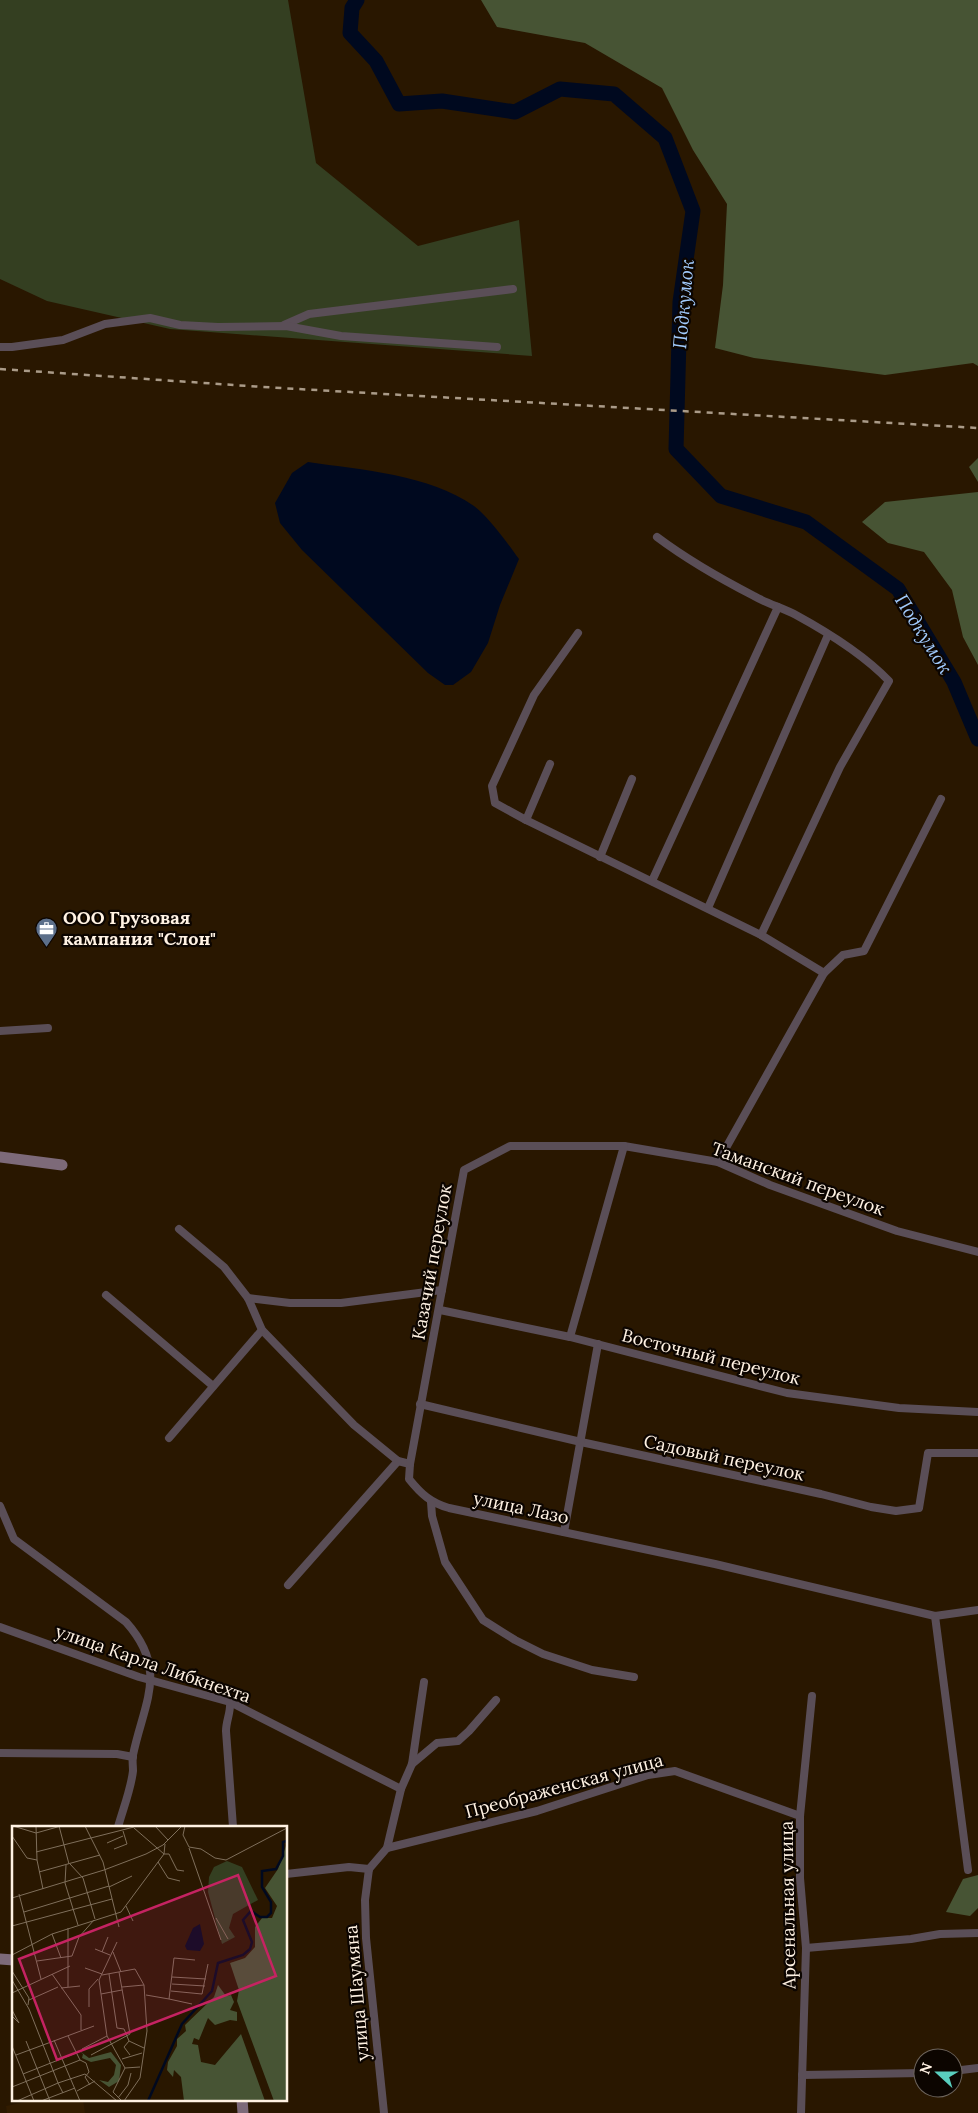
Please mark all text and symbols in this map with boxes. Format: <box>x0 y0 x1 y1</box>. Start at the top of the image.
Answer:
water label: Подкумок <box>667 258 699 350</box>
water label: Подкумок <box>890 589 958 679</box>
place label: ООО Грузовая кампания "Слон" <box>63 906 216 950</box>
office icon: ООО Грузовая кампания "Слон" <box>35 916 59 947</box>
street label: Таманский переулок <box>709 1137 888 1221</box>
street label: Казачий переулок <box>406 1182 457 1342</box>
street label: Восточный переулок <box>620 1323 803 1390</box>
street label: Садовый переулок <box>642 1429 807 1486</box>
street label: улица Лазо <box>471 1486 571 1529</box>
street label: улица Карла Либкнехта <box>52 1619 254 1708</box>
street label: Преображенская улица <box>462 1748 665 1823</box>
street label: Арсенальная улица <box>775 1821 800 1990</box>
inset map <box>12 1826 288 2100</box>
street label: улица Шаумяна <box>339 1924 374 2062</box>
north arrow <box>913 2048 963 2098</box>
text: N <box>916 2060 936 2077</box>

